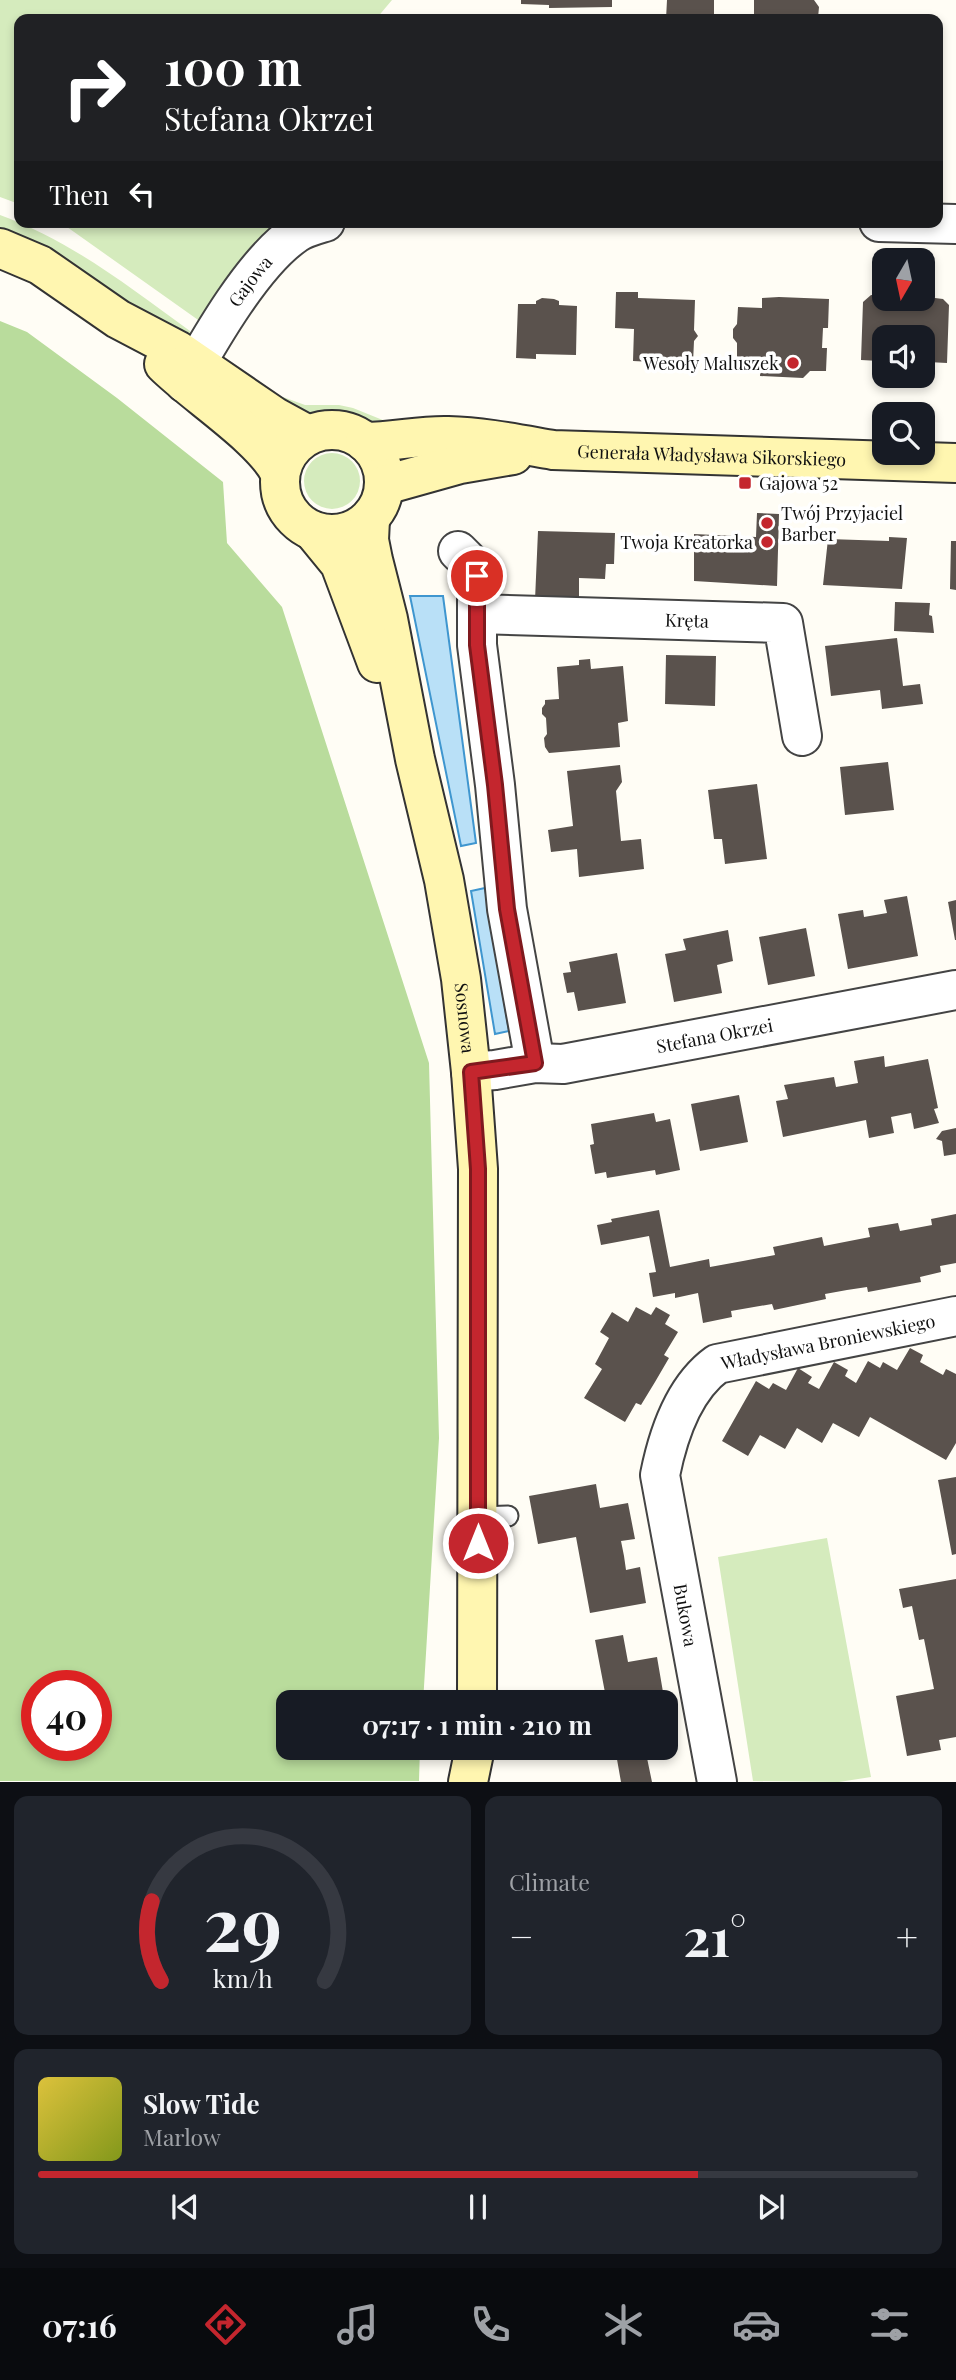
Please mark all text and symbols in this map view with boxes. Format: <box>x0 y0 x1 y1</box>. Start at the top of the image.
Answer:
text: 100 m <box>164 33 302 98</box>
icon: right <box>49 42 140 133</box>
text: Stefana Okrzei <box>164 96 374 139</box>
icon: left <box>123 175 161 213</box>
text: Then <box>49 177 109 212</box>
north arrow <box>872 248 934 312</box>
map controls <box>872 248 935 465</box>
street label: Gajowa <box>223 250 277 311</box>
button: sound <box>872 325 935 388</box>
place label: Wesoły Maluszek <box>642 351 779 375</box>
marker: Wesoły Maluszek <box>785 355 801 371</box>
button: search <box>872 402 935 465</box>
street label: Generała Władysława Sikorskiego <box>577 439 847 471</box>
place label: Gajowa 52 <box>759 471 838 495</box>
marker: Gajowa 52 <box>737 475 753 491</box>
place label: Twój Przyjaciel Barber <box>781 501 903 546</box>
marker: Twój Przyjaciel Barber <box>759 515 775 531</box>
place label: Twoja Kreatorka <box>620 530 753 554</box>
marker: Twoja Kreatorka <box>759 534 775 550</box>
pin <box>447 546 507 606</box>
icon: arrive <box>458 557 496 595</box>
street label: Kręta <box>665 608 709 633</box>
street label: Sosnowa <box>449 981 481 1055</box>
street label: Stefana Okrzei <box>654 1013 775 1058</box>
street label: Władysława Broniewskiego <box>718 1308 937 1375</box>
position arrow <box>441 1506 515 1580</box>
street label: Bukowa <box>669 1582 703 1648</box>
speed limit sign: 40 <box>21 1670 112 1761</box>
text: 07:17 · 1 min · 210 m <box>362 1707 592 1742</box>
text: Climate <box>509 1866 590 1897</box>
text: 29 <box>203 1873 282 1970</box>
text: 21° <box>683 1901 746 1970</box>
text: − <box>509 1910 534 1961</box>
text: + <box>896 1910 918 1961</box>
text: km/h <box>213 1961 273 1994</box>
text: Slow Tide <box>143 2086 260 2121</box>
text: Marlow <box>143 2121 221 2152</box>
icon: previous <box>166 2188 204 2226</box>
icon: pause <box>459 2188 497 2226</box>
icon: next <box>752 2188 790 2226</box>
icon: directions <box>201 2300 250 2349</box>
icon: music <box>333 2300 382 2349</box>
icon: phone <box>466 2300 515 2349</box>
icon: climate <box>599 2300 648 2349</box>
icon: car <box>732 2300 781 2349</box>
icon: filters <box>865 2300 914 2349</box>
text: 07:16 <box>42 2303 117 2346</box>

